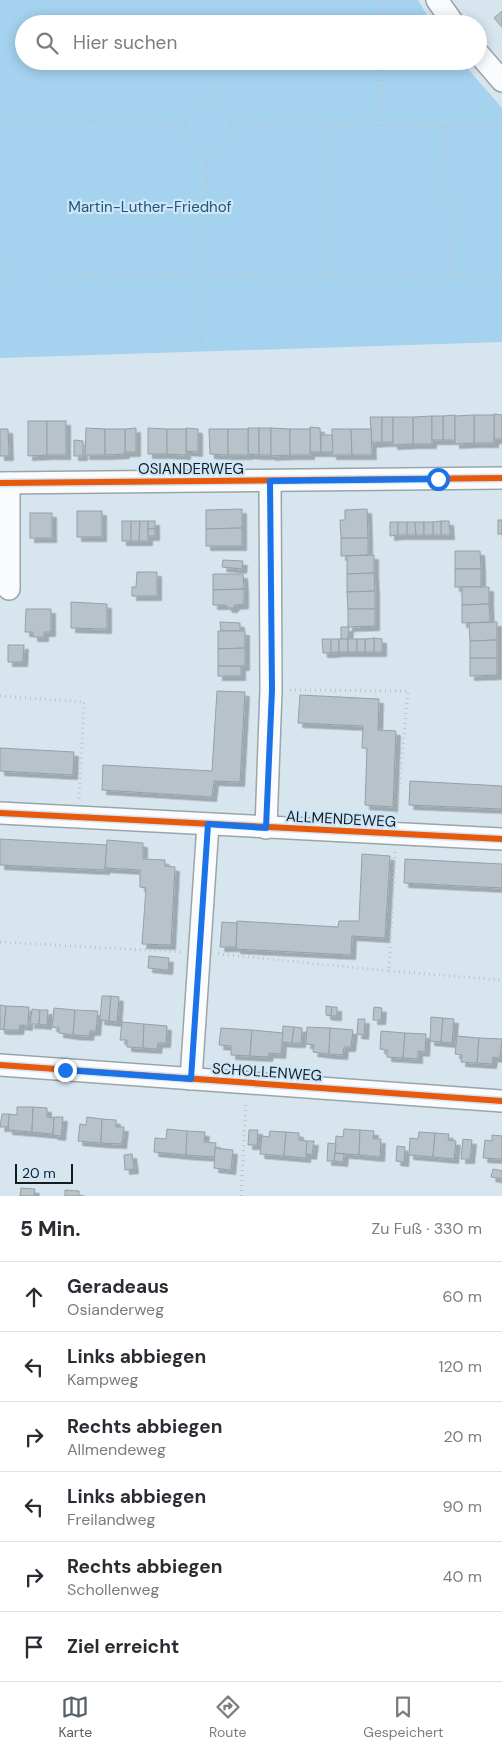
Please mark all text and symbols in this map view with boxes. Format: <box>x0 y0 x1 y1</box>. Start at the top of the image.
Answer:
search box <box>15 15 487 70</box>
icon: search <box>33 29 61 57</box>
text: Hier suchen <box>73 30 177 55</box>
park label: Martin-Luther-Friedhof <box>68 197 232 217</box>
street label: OSIANDERWEG <box>138 459 244 479</box>
route start <box>427 468 450 491</box>
street label: ALLMENDEWEG <box>285 806 397 832</box>
street label: SCHOLLENWEG <box>211 1058 323 1086</box>
route end <box>54 1059 77 1082</box>
scale bar <box>15 1161 72 1184</box>
text: 20 m <box>22 1164 56 1182</box>
text: 5 Min. <box>20 1215 81 1243</box>
text: Zu Fuß · 330 m <box>372 1218 482 1239</box>
text: Geradeaus <box>67 1274 169 1299</box>
icon: ahead <box>20 1283 48 1311</box>
text: 60 m <box>442 1286 482 1307</box>
text: Osianderweg <box>67 1299 164 1320</box>
text: Links abbiegen <box>67 1344 206 1369</box>
icon: left <box>20 1353 48 1381</box>
text: 120 m <box>438 1356 482 1377</box>
text: Kampweg <box>67 1369 139 1390</box>
text: Rechts abbiegen <box>67 1414 222 1439</box>
icon: right <box>20 1423 48 1451</box>
text: 20 m <box>443 1426 482 1447</box>
text: Allmendeweg <box>67 1439 166 1460</box>
text: Links abbiegen <box>67 1484 206 1509</box>
icon: left <box>20 1493 48 1521</box>
text: 90 m <box>442 1496 482 1517</box>
text: Freilandweg <box>67 1509 155 1530</box>
text: Rechts abbiegen <box>67 1554 222 1579</box>
icon: right <box>20 1563 48 1591</box>
text: 40 m <box>443 1566 482 1587</box>
text: Schollenweg <box>67 1579 159 1600</box>
icon: arrive <box>20 1633 48 1661</box>
text: Ziel erreicht <box>67 1634 179 1659</box>
tab: Karte <box>58 1693 92 1741</box>
tab: Route <box>209 1693 247 1741</box>
tab: Gespeichert <box>363 1693 444 1741</box>

